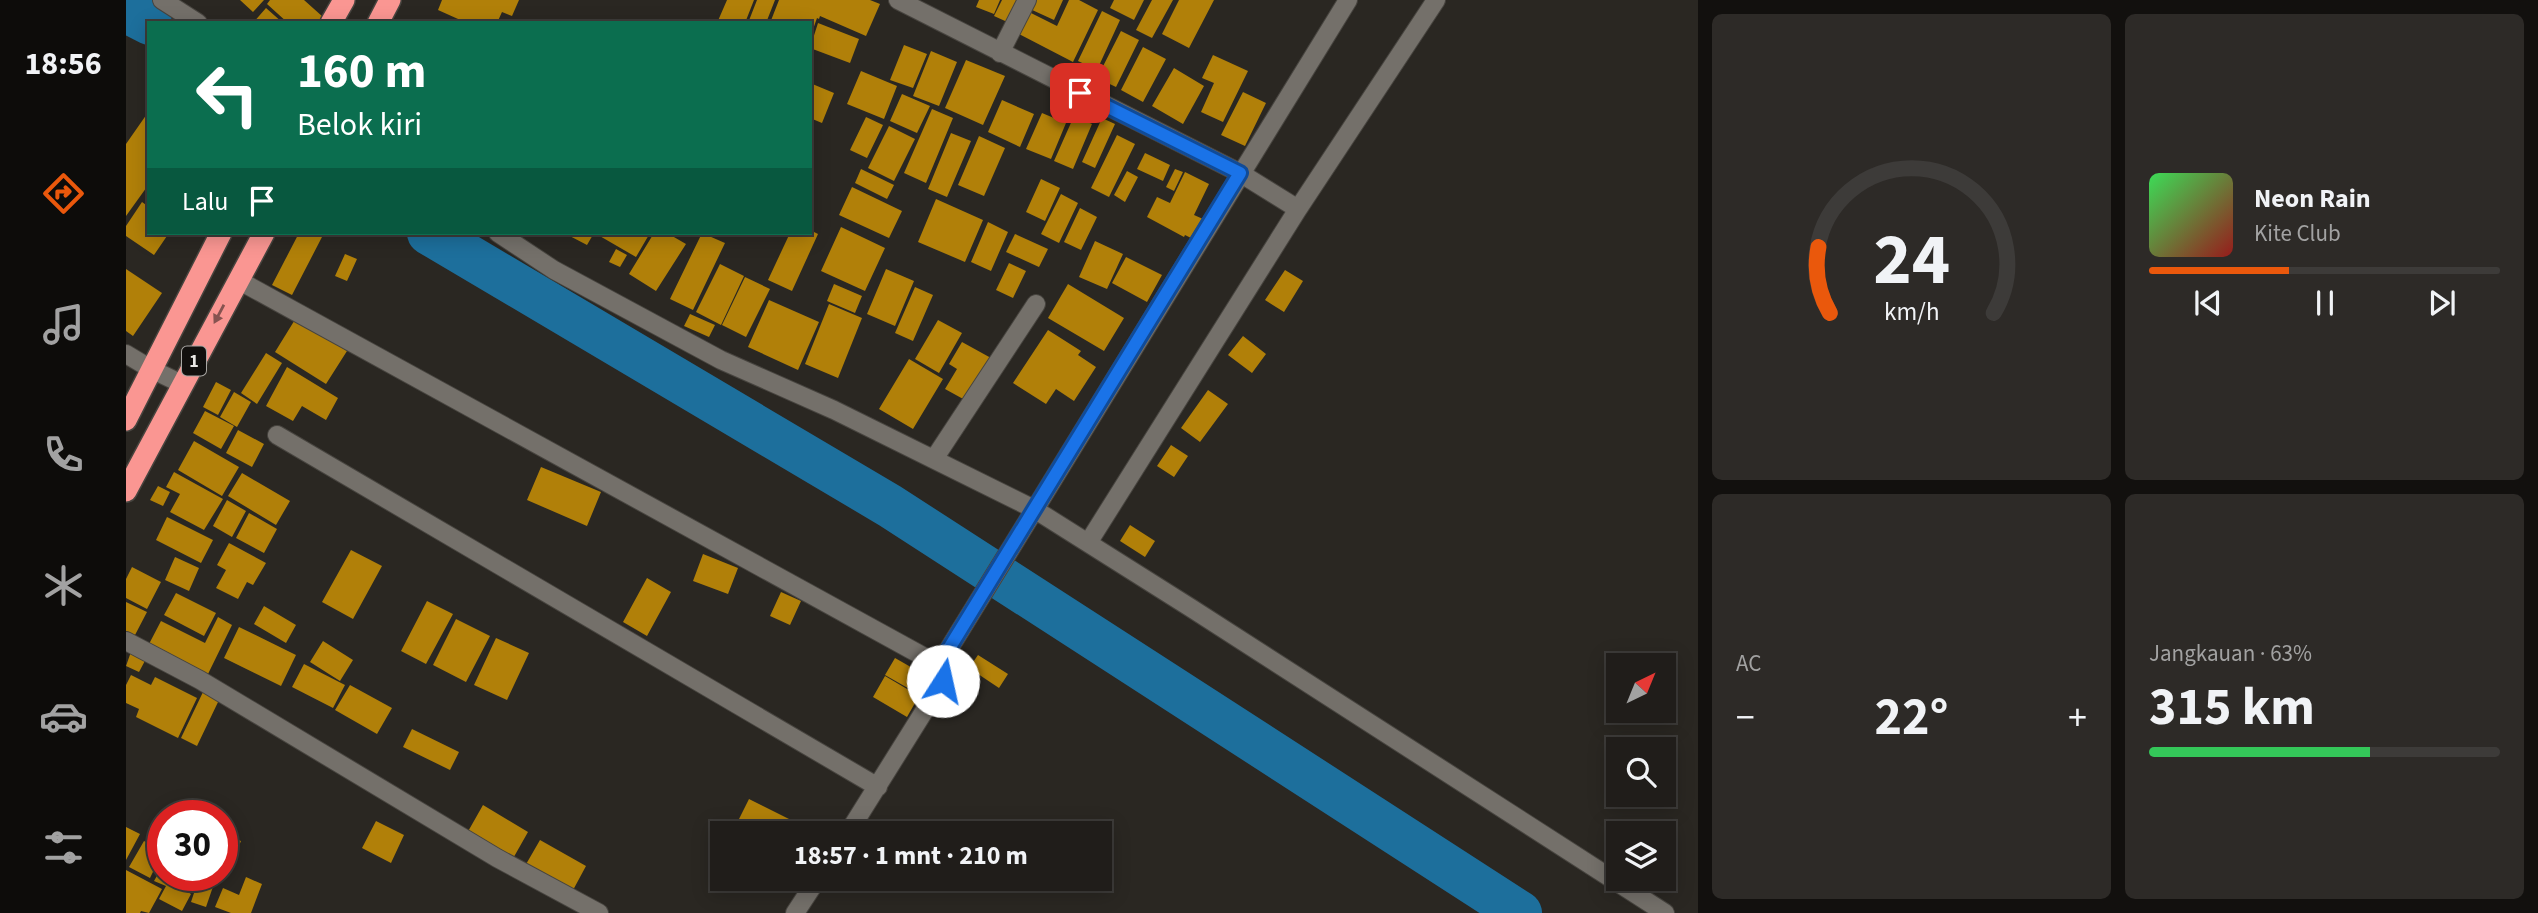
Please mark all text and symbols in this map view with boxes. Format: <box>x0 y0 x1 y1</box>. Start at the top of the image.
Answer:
text: 160 m <box>297 37 426 107</box>
text: 18:56 <box>24 41 102 87</box>
icon: left <box>182 49 273 140</box>
pin <box>1050 63 1110 123</box>
icon: arrive <box>1061 74 1099 112</box>
text: Belok kiri <box>297 102 422 148</box>
icon: directions <box>39 169 88 218</box>
text: Neon Rain <box>2254 180 2371 217</box>
icon: arrive <box>243 182 281 220</box>
text: Lalu <box>182 183 229 220</box>
text: 24 <box>1873 209 1950 313</box>
text: Kite Club <box>2254 217 2341 250</box>
icon: previous <box>2189 284 2227 322</box>
icon: pause <box>2306 284 2344 322</box>
icon: next <box>2423 284 2461 322</box>
text: km/h <box>1884 294 1939 330</box>
icon: music <box>39 300 88 349</box>
one-way arrow <box>213 304 225 324</box>
road number: 1 <box>182 346 206 376</box>
icon: phone <box>39 430 88 479</box>
icon: climate <box>39 561 88 610</box>
text: Jangkauan · 63% <box>2149 637 2312 670</box>
position arrow <box>906 644 980 718</box>
text: AC <box>1736 647 1761 680</box>
north arrow <box>1606 653 1676 723</box>
map controls <box>1606 653 1676 891</box>
text: 315 km <box>2149 671 2315 745</box>
text: 22° <box>1875 681 1948 755</box>
text: − <box>1736 691 1755 745</box>
text: + <box>2068 691 2087 745</box>
icon: car <box>39 692 88 741</box>
button: search <box>1606 737 1676 807</box>
speed limit sign: 30 <box>147 800 238 891</box>
button: layers <box>1606 821 1676 891</box>
icon: filters <box>39 823 88 872</box>
text: 18:57 · 1 mnt · 210 m <box>794 837 1028 874</box>

